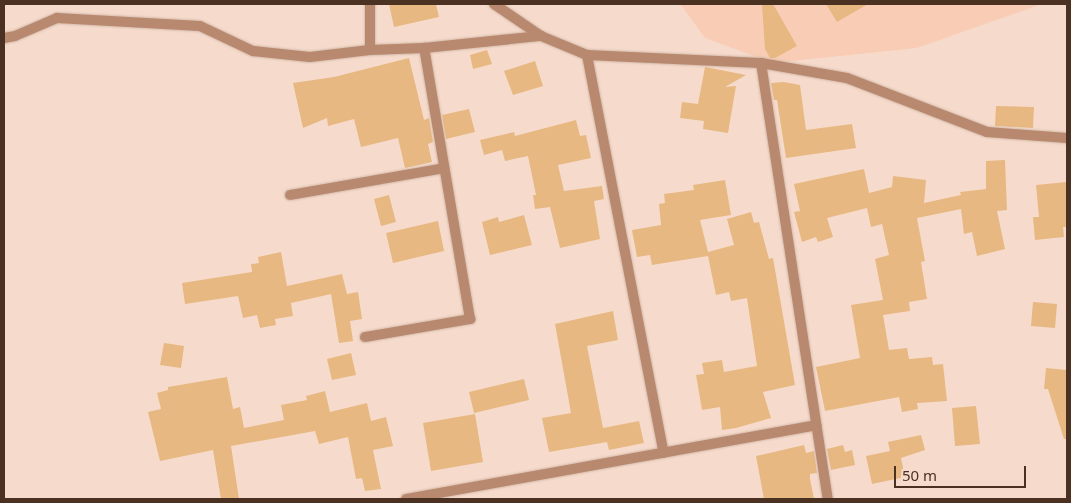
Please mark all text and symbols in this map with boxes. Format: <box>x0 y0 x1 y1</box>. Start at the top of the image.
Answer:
scale bar <box>896 456 1028 488</box>
text: 50 m <box>902 465 937 485</box>

